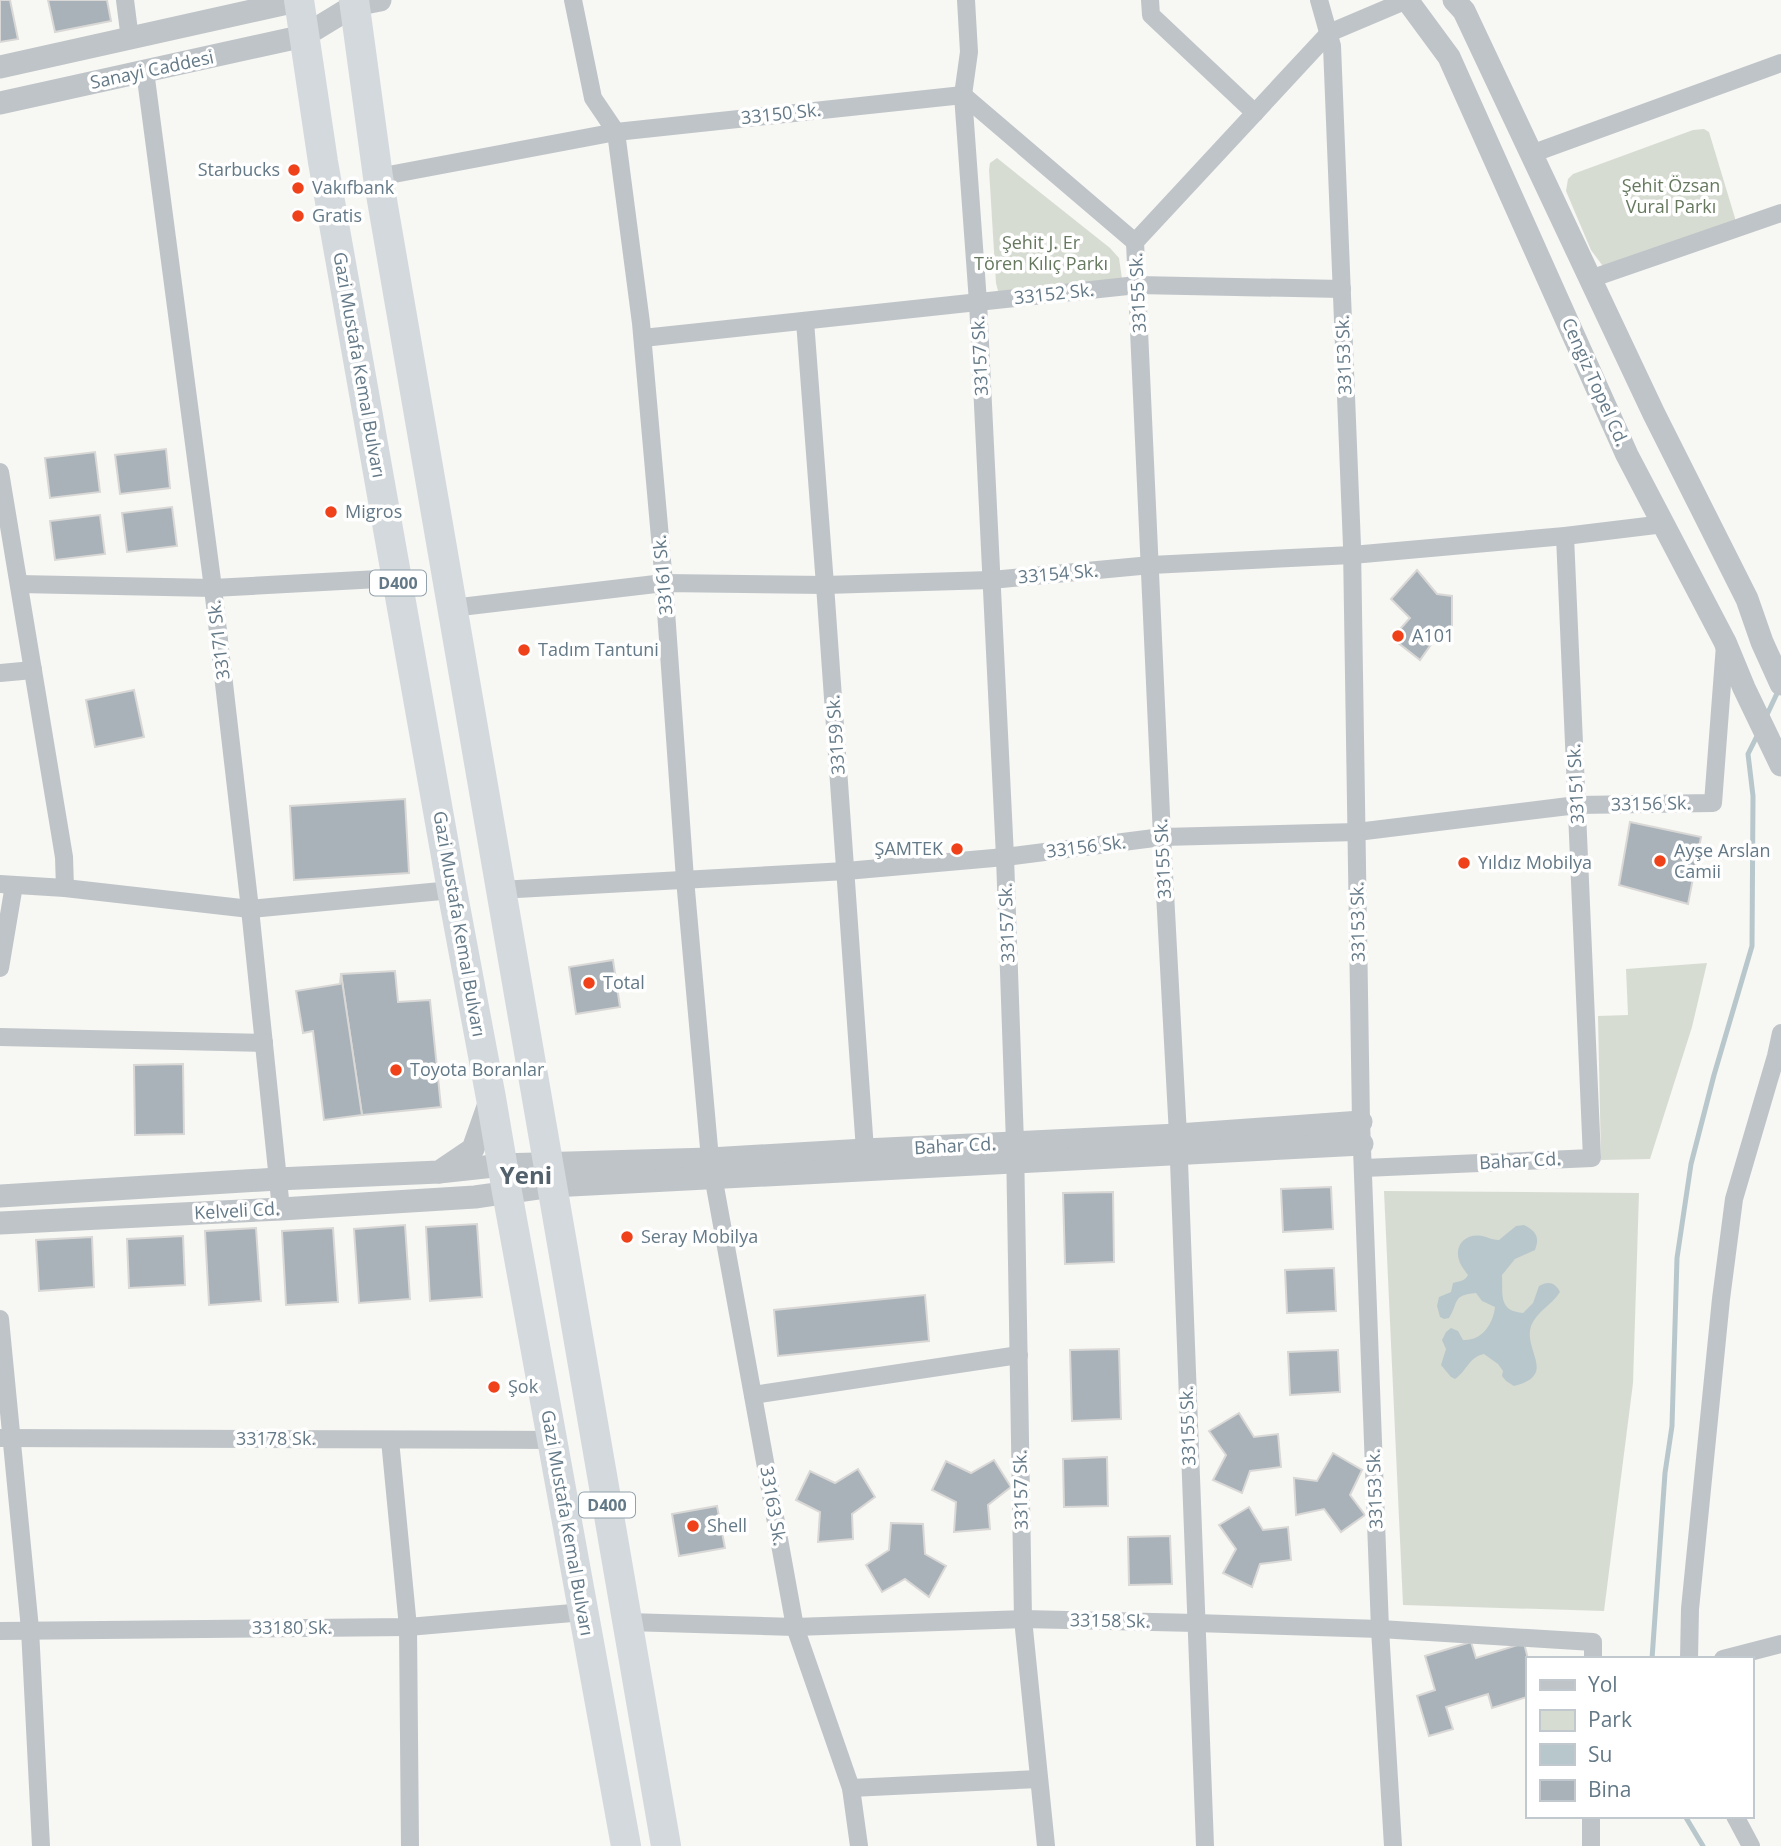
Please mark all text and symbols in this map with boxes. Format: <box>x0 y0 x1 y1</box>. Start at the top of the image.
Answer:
street label: Sanayi Caddesi <box>88 44 216 94</box>
street label: 33150 Sk. <box>740 97 822 129</box>
place label: Starbucks <box>198 157 280 181</box>
marker: Starbucks <box>286 162 302 178</box>
park label: Şehit Özsan Vural Parkı <box>1622 173 1720 218</box>
place label: Vakıfbank <box>312 175 395 199</box>
marker: Vakıfbank <box>290 180 306 196</box>
place label: Gratis <box>312 203 362 227</box>
marker: Gratis <box>290 208 306 224</box>
park label: Şehit J. Er Tören Kılıç Parkı <box>974 230 1108 275</box>
street label: Gazi Mustafa Kemal Bulvarı <box>328 250 392 480</box>
street label: 33155 Sk. <box>1123 252 1151 334</box>
street label: 33152 Sk. <box>1013 277 1095 309</box>
street label: Cengiz Topel Cd. <box>1557 314 1635 450</box>
street label: 33157 Sk. <box>965 315 993 397</box>
street label: 33153 Sk. <box>1330 315 1356 396</box>
place label: Migros <box>345 499 402 523</box>
marker: Migros <box>323 504 339 520</box>
street label: 33161 Sk. <box>647 534 677 616</box>
street label: 33154 Sk. <box>1017 558 1099 588</box>
road number: D400 <box>370 570 426 596</box>
street label: 33171 Sk. <box>201 599 235 681</box>
place label: A101 <box>1412 623 1454 647</box>
marker: A101 <box>1390 628 1406 644</box>
place label: Tadım Tantuni <box>538 637 659 661</box>
marker: Tadım Tantuni <box>516 642 532 658</box>
street label: 33159 Sk. <box>820 694 850 776</box>
street label: 33151 Sk. <box>1561 743 1589 825</box>
street label: 33156 Sk. <box>1611 790 1691 816</box>
street label: Gazi Mustafa Kemal Bulvarı <box>428 809 492 1039</box>
street label: 33155 Sk. <box>1148 818 1176 900</box>
street label: 33156 Sk. <box>1045 829 1127 863</box>
place label: ŞAMTEK <box>875 836 944 860</box>
place label: Ayşe Arslan Camii <box>1674 838 1771 883</box>
marker: ŞAMTEK <box>949 841 965 857</box>
place label: Yıldız Mobilya <box>1478 850 1592 874</box>
marker: Ayşe Arslan Camii <box>1652 853 1668 869</box>
marker: Yıldız Mobilya <box>1456 855 1472 871</box>
street label: 33153 Sk. <box>1344 882 1370 962</box>
street label: 33157 Sk. <box>993 883 1019 964</box>
place label: Total <box>603 970 645 994</box>
marker: Total <box>581 975 597 991</box>
place label: Toyota Boranlar <box>410 1057 545 1081</box>
marker: Toyota Boranlar <box>388 1062 404 1078</box>
street label: Bahar Cd. <box>913 1131 996 1159</box>
street label: Bahar Cd. <box>1478 1146 1561 1174</box>
district label: Yeni <box>500 1158 552 1191</box>
street label: Kelveli Cd. <box>194 1196 280 1224</box>
place label: Seray Mobilya <box>641 1224 758 1248</box>
marker: Seray Mobilya <box>619 1229 635 1245</box>
place label: Şok <box>508 1374 539 1398</box>
marker: Şok <box>486 1379 502 1395</box>
street label: 33155 Sk. <box>1174 1386 1200 1467</box>
street label: Gazi Mustafa Kemal Bulvarı <box>536 1408 600 1638</box>
street label: 33178 Sk. <box>236 1426 316 1450</box>
street label: 33153 Sk. <box>1361 1449 1387 1530</box>
street label: 33157 Sk. <box>1007 1450 1033 1530</box>
street label: 33163 Sk. <box>755 1464 793 1547</box>
road number: D400 <box>579 1492 635 1518</box>
place label: Shell <box>707 1513 747 1537</box>
marker: Shell <box>685 1518 701 1534</box>
street label: 33158 Sk. <box>1070 1607 1150 1633</box>
street label: 33180 Sk. <box>252 1615 332 1639</box>
legend <box>1526 1657 1753 1818</box>
text: Yol <box>1588 1670 1618 1698</box>
text: Park <box>1588 1705 1632 1733</box>
text: Su <box>1588 1740 1612 1768</box>
text: Bina <box>1588 1775 1631 1803</box>

